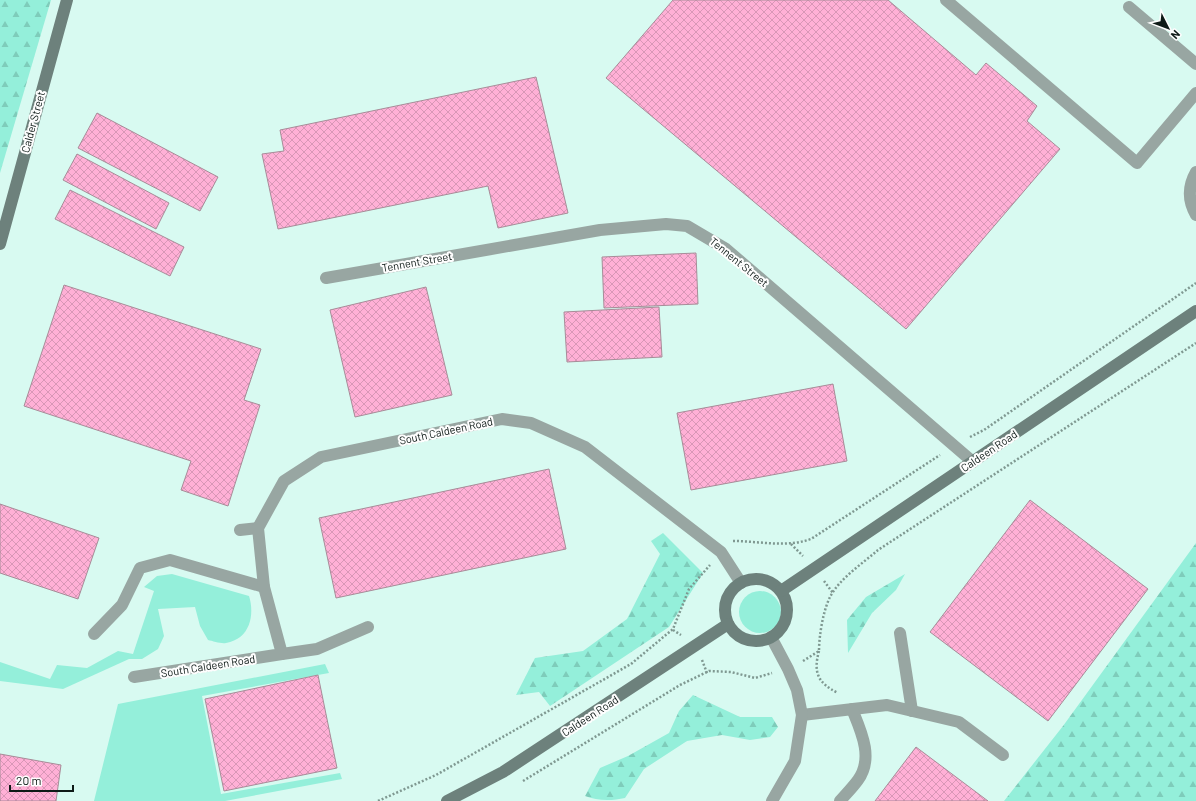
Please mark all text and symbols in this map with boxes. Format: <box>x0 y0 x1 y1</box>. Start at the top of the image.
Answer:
north arrow <box>1148 8 1188 48</box>
text: N <box>1169 28 1183 42</box>
street label: Calder Street <box>18 90 47 154</box>
street label: Tennent Street <box>708 234 771 289</box>
street label: Tennent Street <box>381 249 453 274</box>
street label: South Caldeen Road <box>398 414 494 447</box>
street label: Caldeen Road <box>958 427 1019 474</box>
street label: South Caldeen Road <box>160 652 256 679</box>
street label: Caldeen Road <box>559 692 620 739</box>
scale bar <box>10 767 73 793</box>
text: 20 m <box>16 773 42 787</box>

